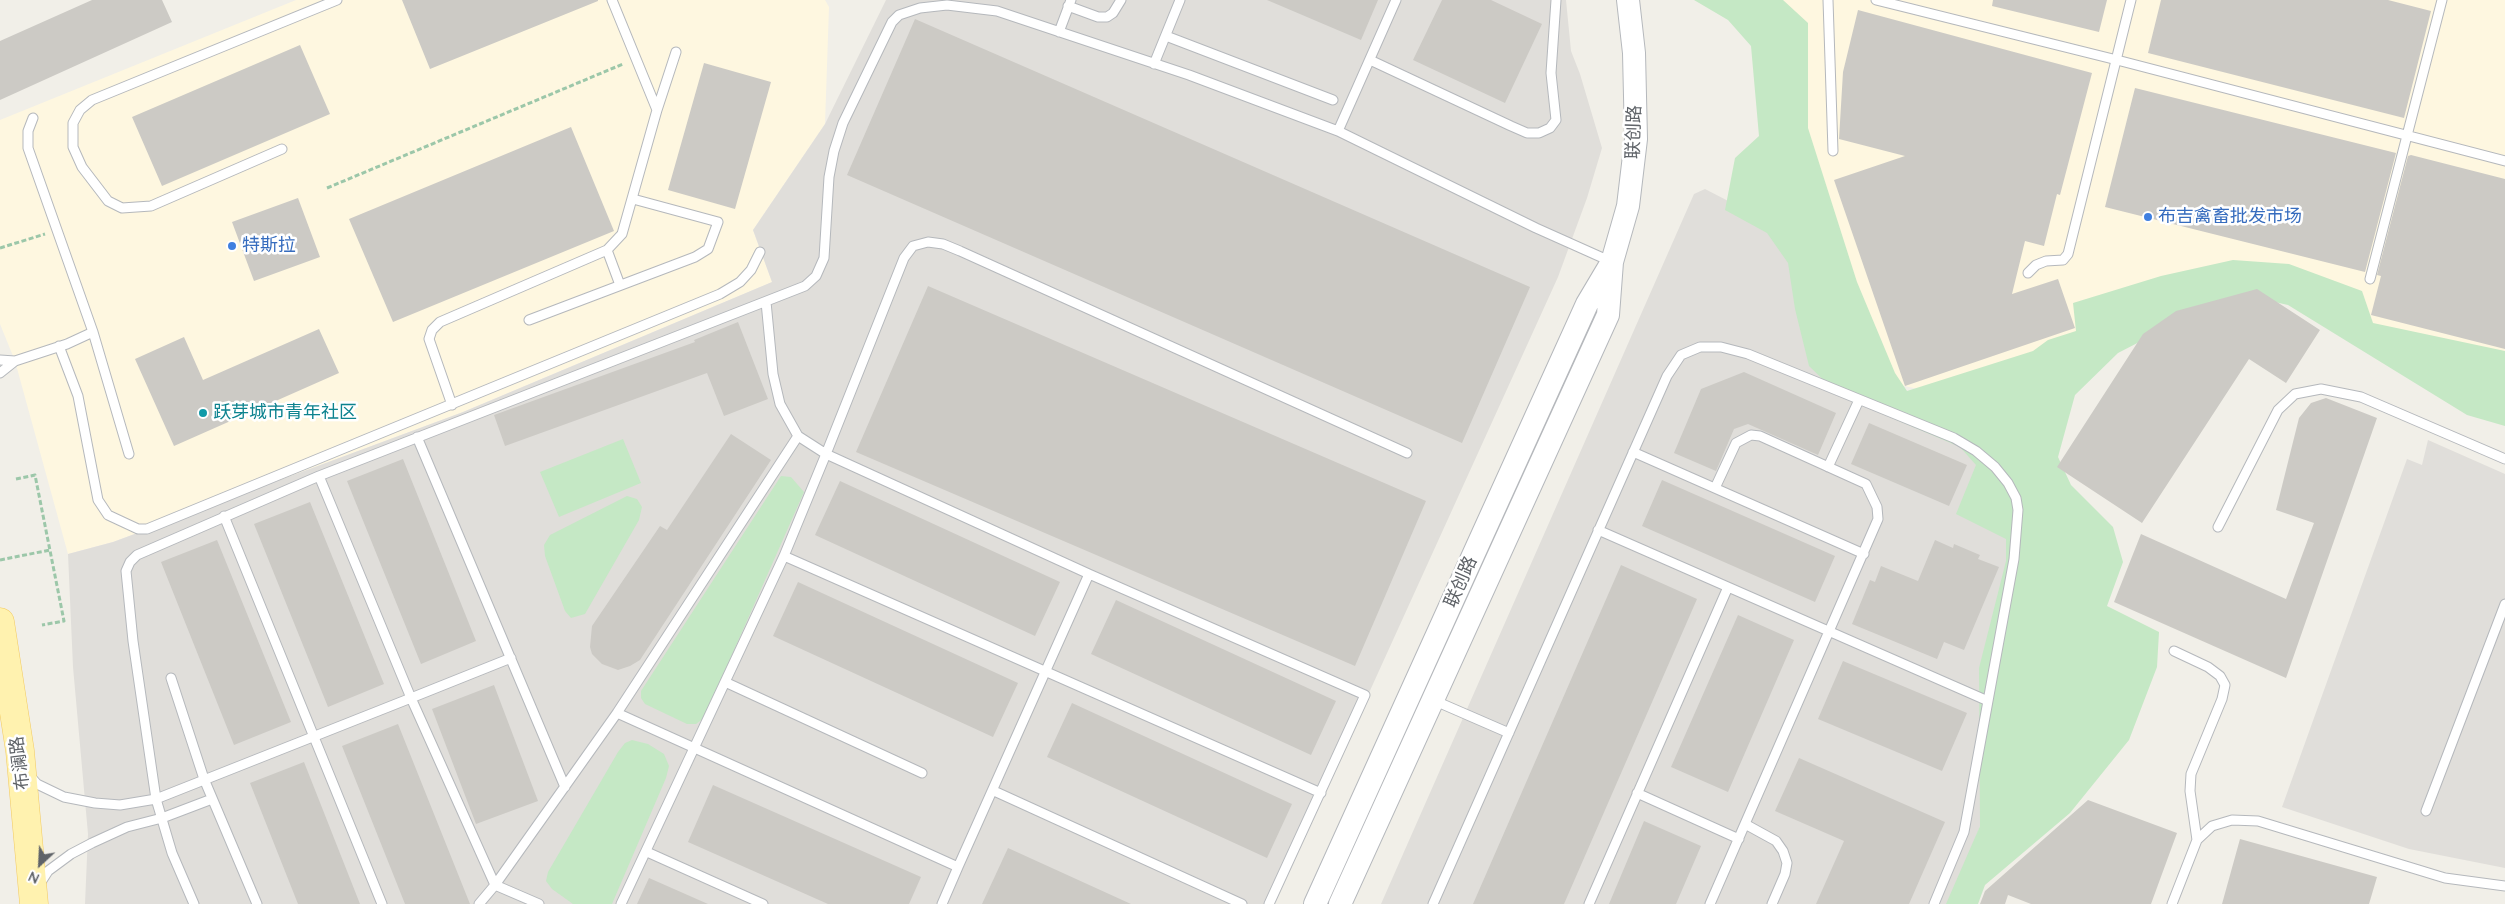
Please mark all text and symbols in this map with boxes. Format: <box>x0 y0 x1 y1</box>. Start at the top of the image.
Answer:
street label: 联创路 <box>1622 105 1646 159</box>
place label: 布吉禽畜批发市场 <box>2158 206 2302 228</box>
marker: 布吉禽畜批发市场 <box>2142 211 2154 223</box>
place label: 特斯拉 <box>242 235 296 257</box>
marker: 特斯拉 <box>226 240 238 252</box>
place label: 跃芽城市青年社区 <box>213 402 357 424</box>
marker: 跃芽城市青年社区 <box>197 407 209 419</box>
street label: 联创路 <box>1440 553 1482 611</box>
street label: 布澜路 <box>6 735 34 791</box>
north arrow <box>15 839 65 889</box>
text: N <box>25 867 42 888</box>

